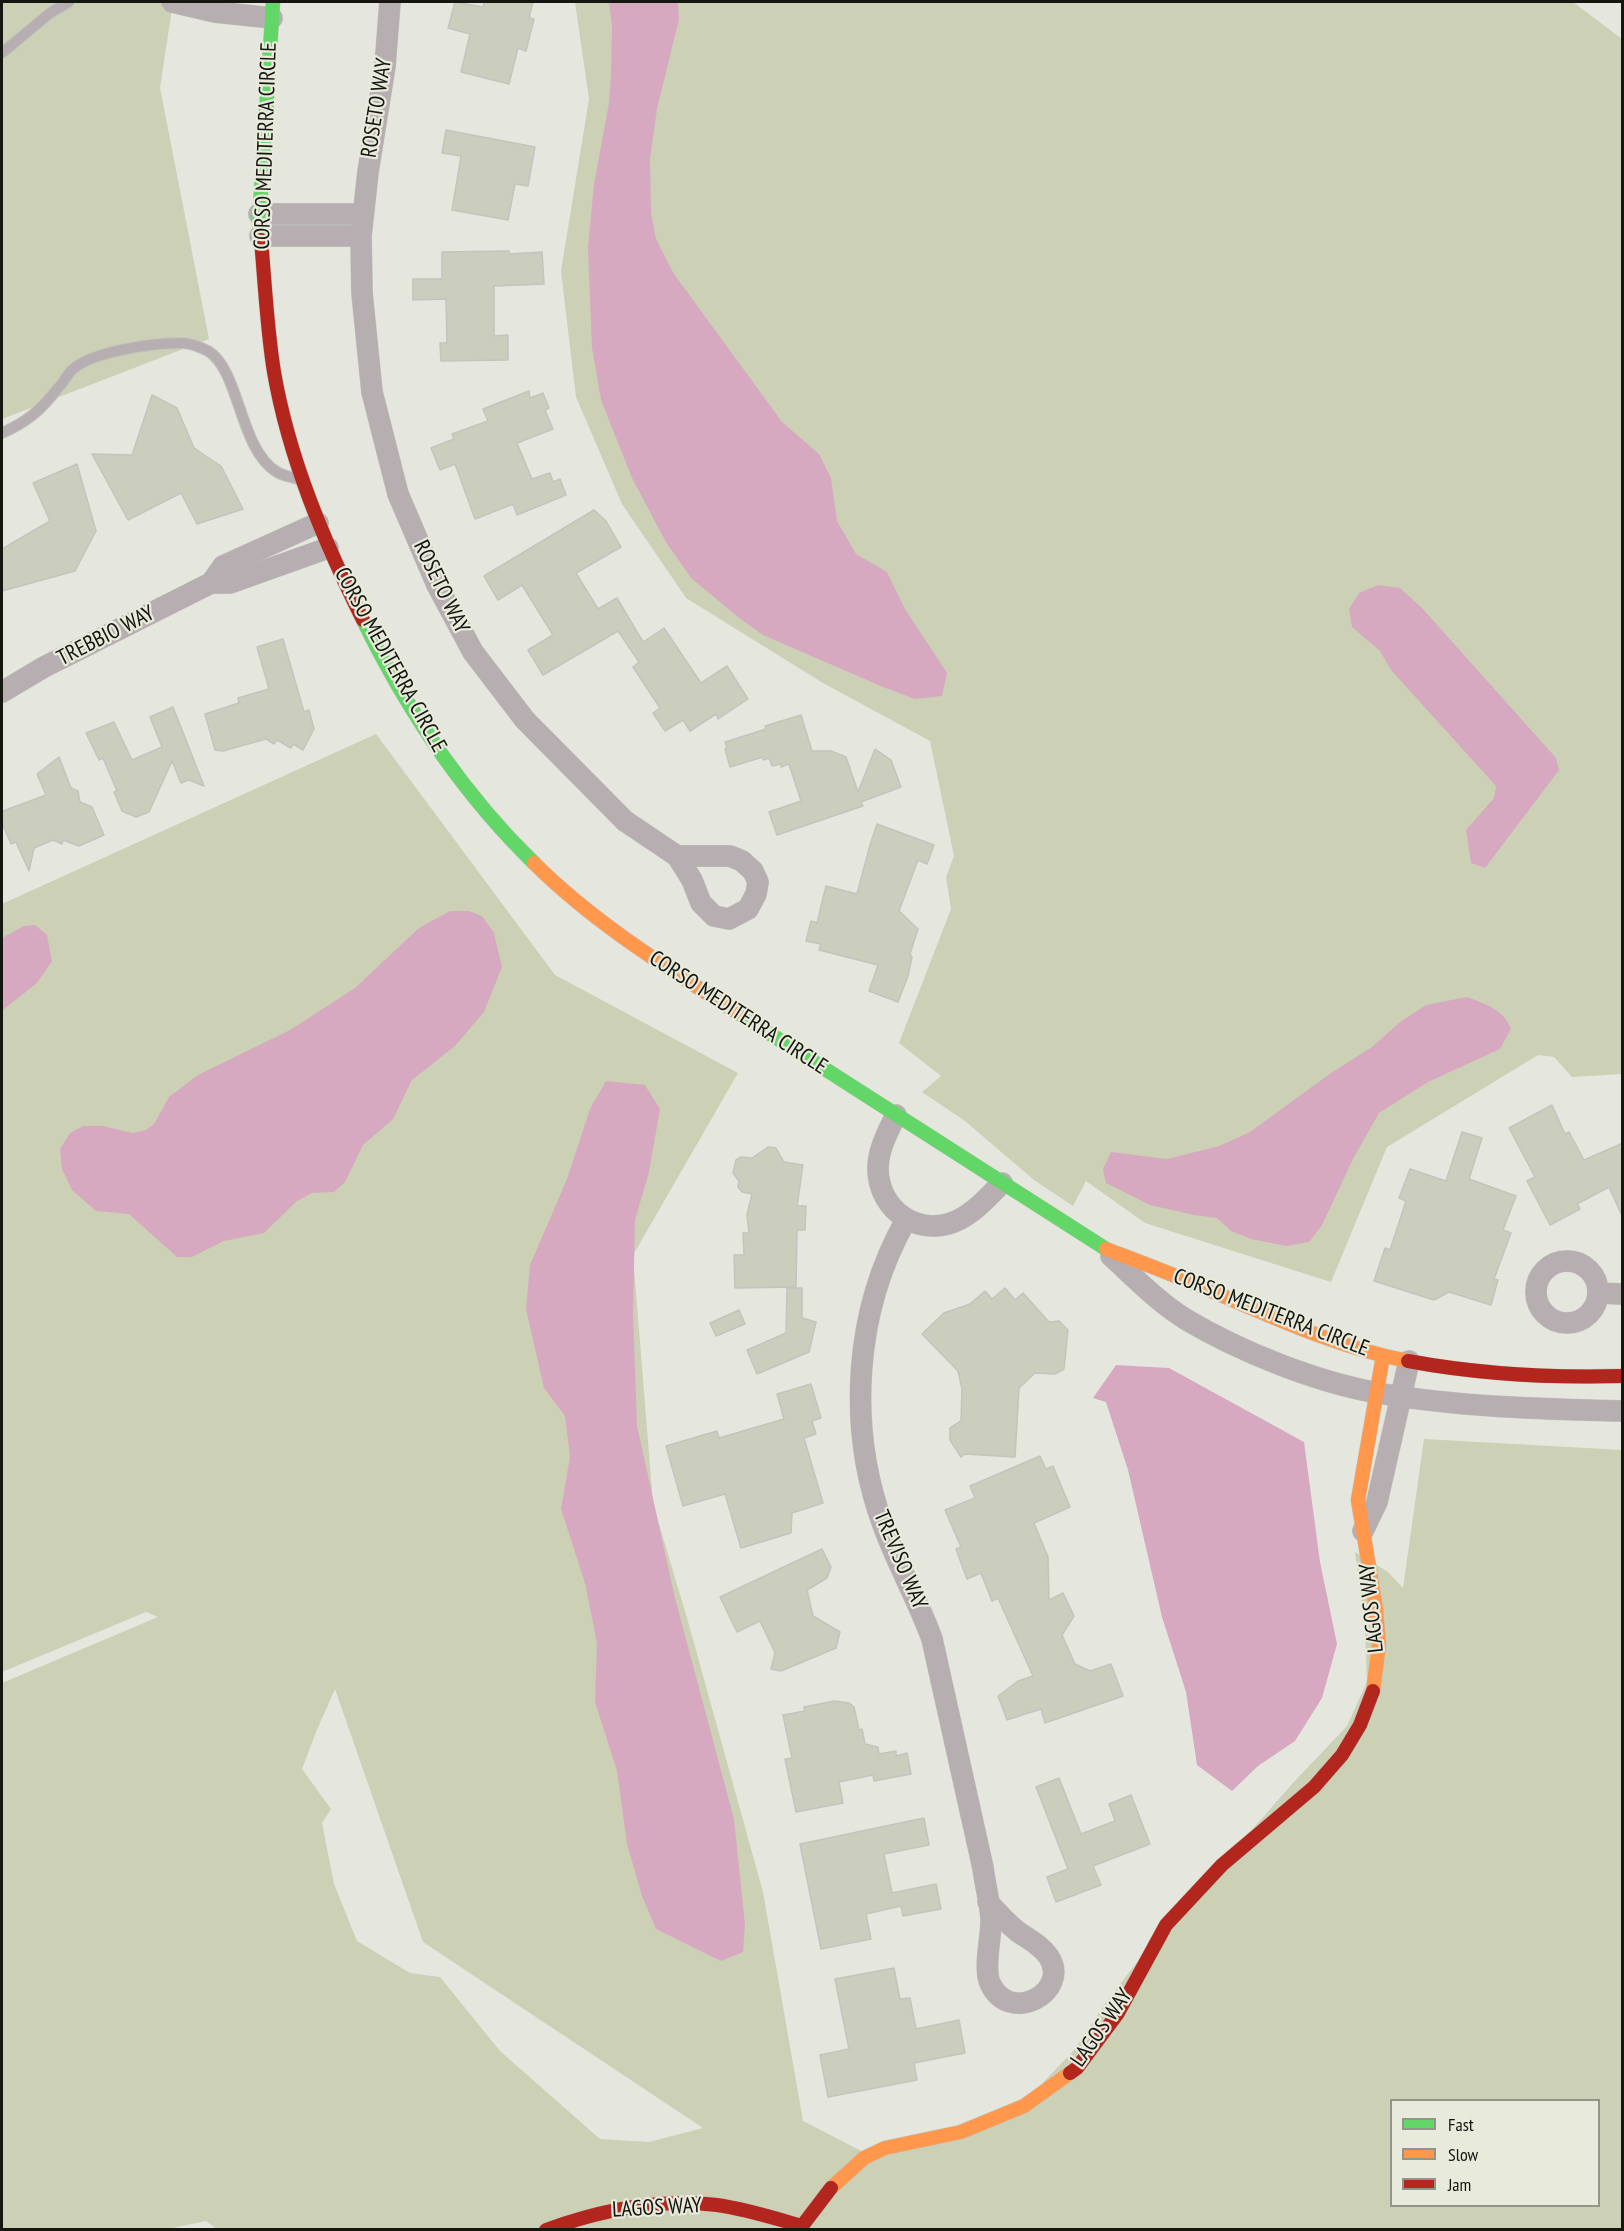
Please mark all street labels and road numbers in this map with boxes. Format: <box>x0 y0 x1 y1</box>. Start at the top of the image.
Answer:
street label: CORSO MEDITERRA CIRCLE <box>249 42 283 250</box>
street label: ROSETO WAY <box>356 57 398 159</box>
street label: ROSETO WAY <box>407 536 475 638</box>
street label: CORSO MEDITERRA CIRCLE <box>328 563 452 757</box>
street label: TREBBIO WAY <box>53 600 159 672</box>
street label: CORSO MEDITERRA CIRCLE <box>644 945 832 1081</box>
street label: CORSO MEDITERRA CIRCLE <box>1170 1264 1372 1362</box>
street label: TREVISO WAY <box>867 1507 933 1613</box>
street label: LAGOS WAY <box>1354 1562 1390 1654</box>
street label: LAGOS WAY <box>1066 1984 1138 2072</box>
street label: LAGOS WAY <box>612 2192 702 2224</box>

